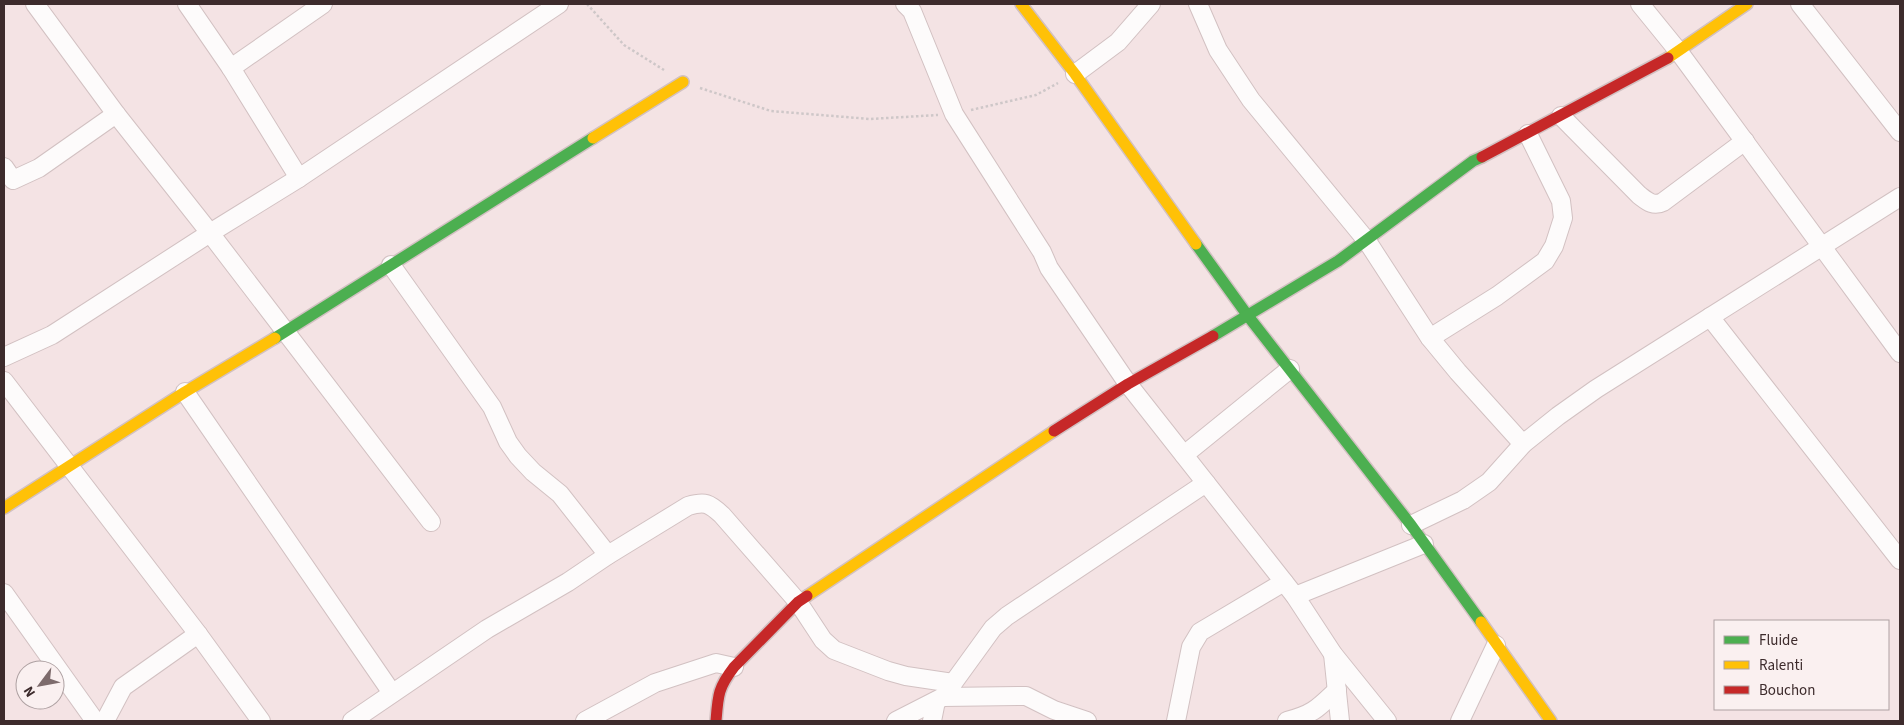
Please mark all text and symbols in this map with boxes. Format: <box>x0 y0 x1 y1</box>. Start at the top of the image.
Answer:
legend <box>1714 620 1889 710</box>
text: Fluide <box>1759 630 1798 651</box>
text: Ralenti <box>1759 655 1803 676</box>
north arrow <box>15 660 65 710</box>
text: Bouchon <box>1759 680 1815 701</box>
text: N <box>19 682 41 701</box>

